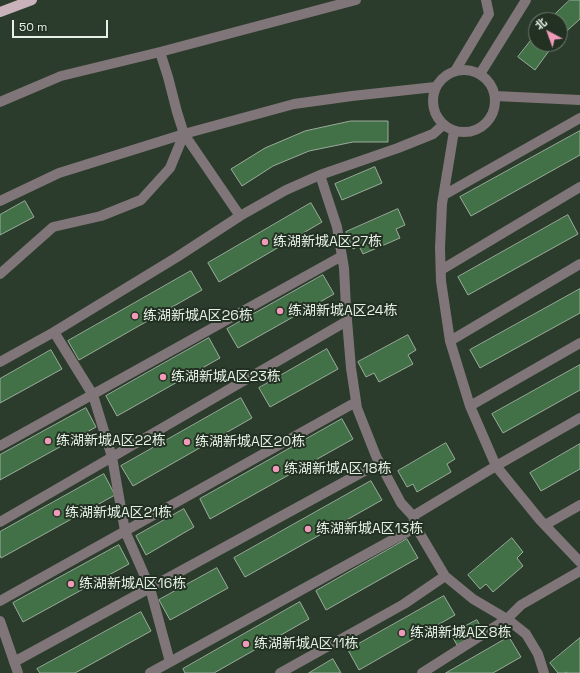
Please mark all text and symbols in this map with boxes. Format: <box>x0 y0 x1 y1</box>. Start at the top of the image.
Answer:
scale bar <box>14 12 110 38</box>
north arrow <box>528 12 568 52</box>
text: 北 <box>532 15 550 33</box>
text: 50 m <box>19 19 47 35</box>
place label: 练湖新城A区27栋 <box>273 234 382 250</box>
marker: 练湖新城A区27栋 <box>260 237 270 247</box>
place label: 练湖新城A区24栋 <box>288 303 398 319</box>
marker: 练湖新城A区24栋 <box>275 306 285 316</box>
place label: 练湖新城A区26栋 <box>143 308 253 324</box>
marker: 练湖新城A区26栋 <box>130 311 140 321</box>
place label: 练湖新城A区23栋 <box>171 369 281 385</box>
marker: 练湖新城A区23栋 <box>158 372 168 382</box>
place label: 练湖新城A区22栋 <box>56 433 166 449</box>
place label: 练湖新城A区20栋 <box>195 434 305 450</box>
marker: 练湖新城A区22栋 <box>43 436 53 446</box>
marker: 练湖新城A区20栋 <box>182 437 192 447</box>
place label: 练湖新城A区18栋 <box>284 461 391 477</box>
marker: 练湖新城A区18栋 <box>271 464 281 474</box>
place label: 练湖新城A区21栋 <box>65 505 172 521</box>
marker: 练湖新城A区21栋 <box>52 508 62 518</box>
place label: 练湖新城A区13栋 <box>316 521 423 537</box>
marker: 练湖新城A区13栋 <box>303 524 313 534</box>
place label: 练湖新城A区16栋 <box>79 576 186 592</box>
marker: 练湖新城A区16栋 <box>66 579 76 589</box>
place label: 练湖新城A区8栋 <box>410 625 512 641</box>
marker: 练湖新城A区8栋 <box>397 628 407 638</box>
place label: 练湖新城A区11栋 <box>254 636 359 652</box>
marker: 练湖新城A区11栋 <box>241 639 251 649</box>

